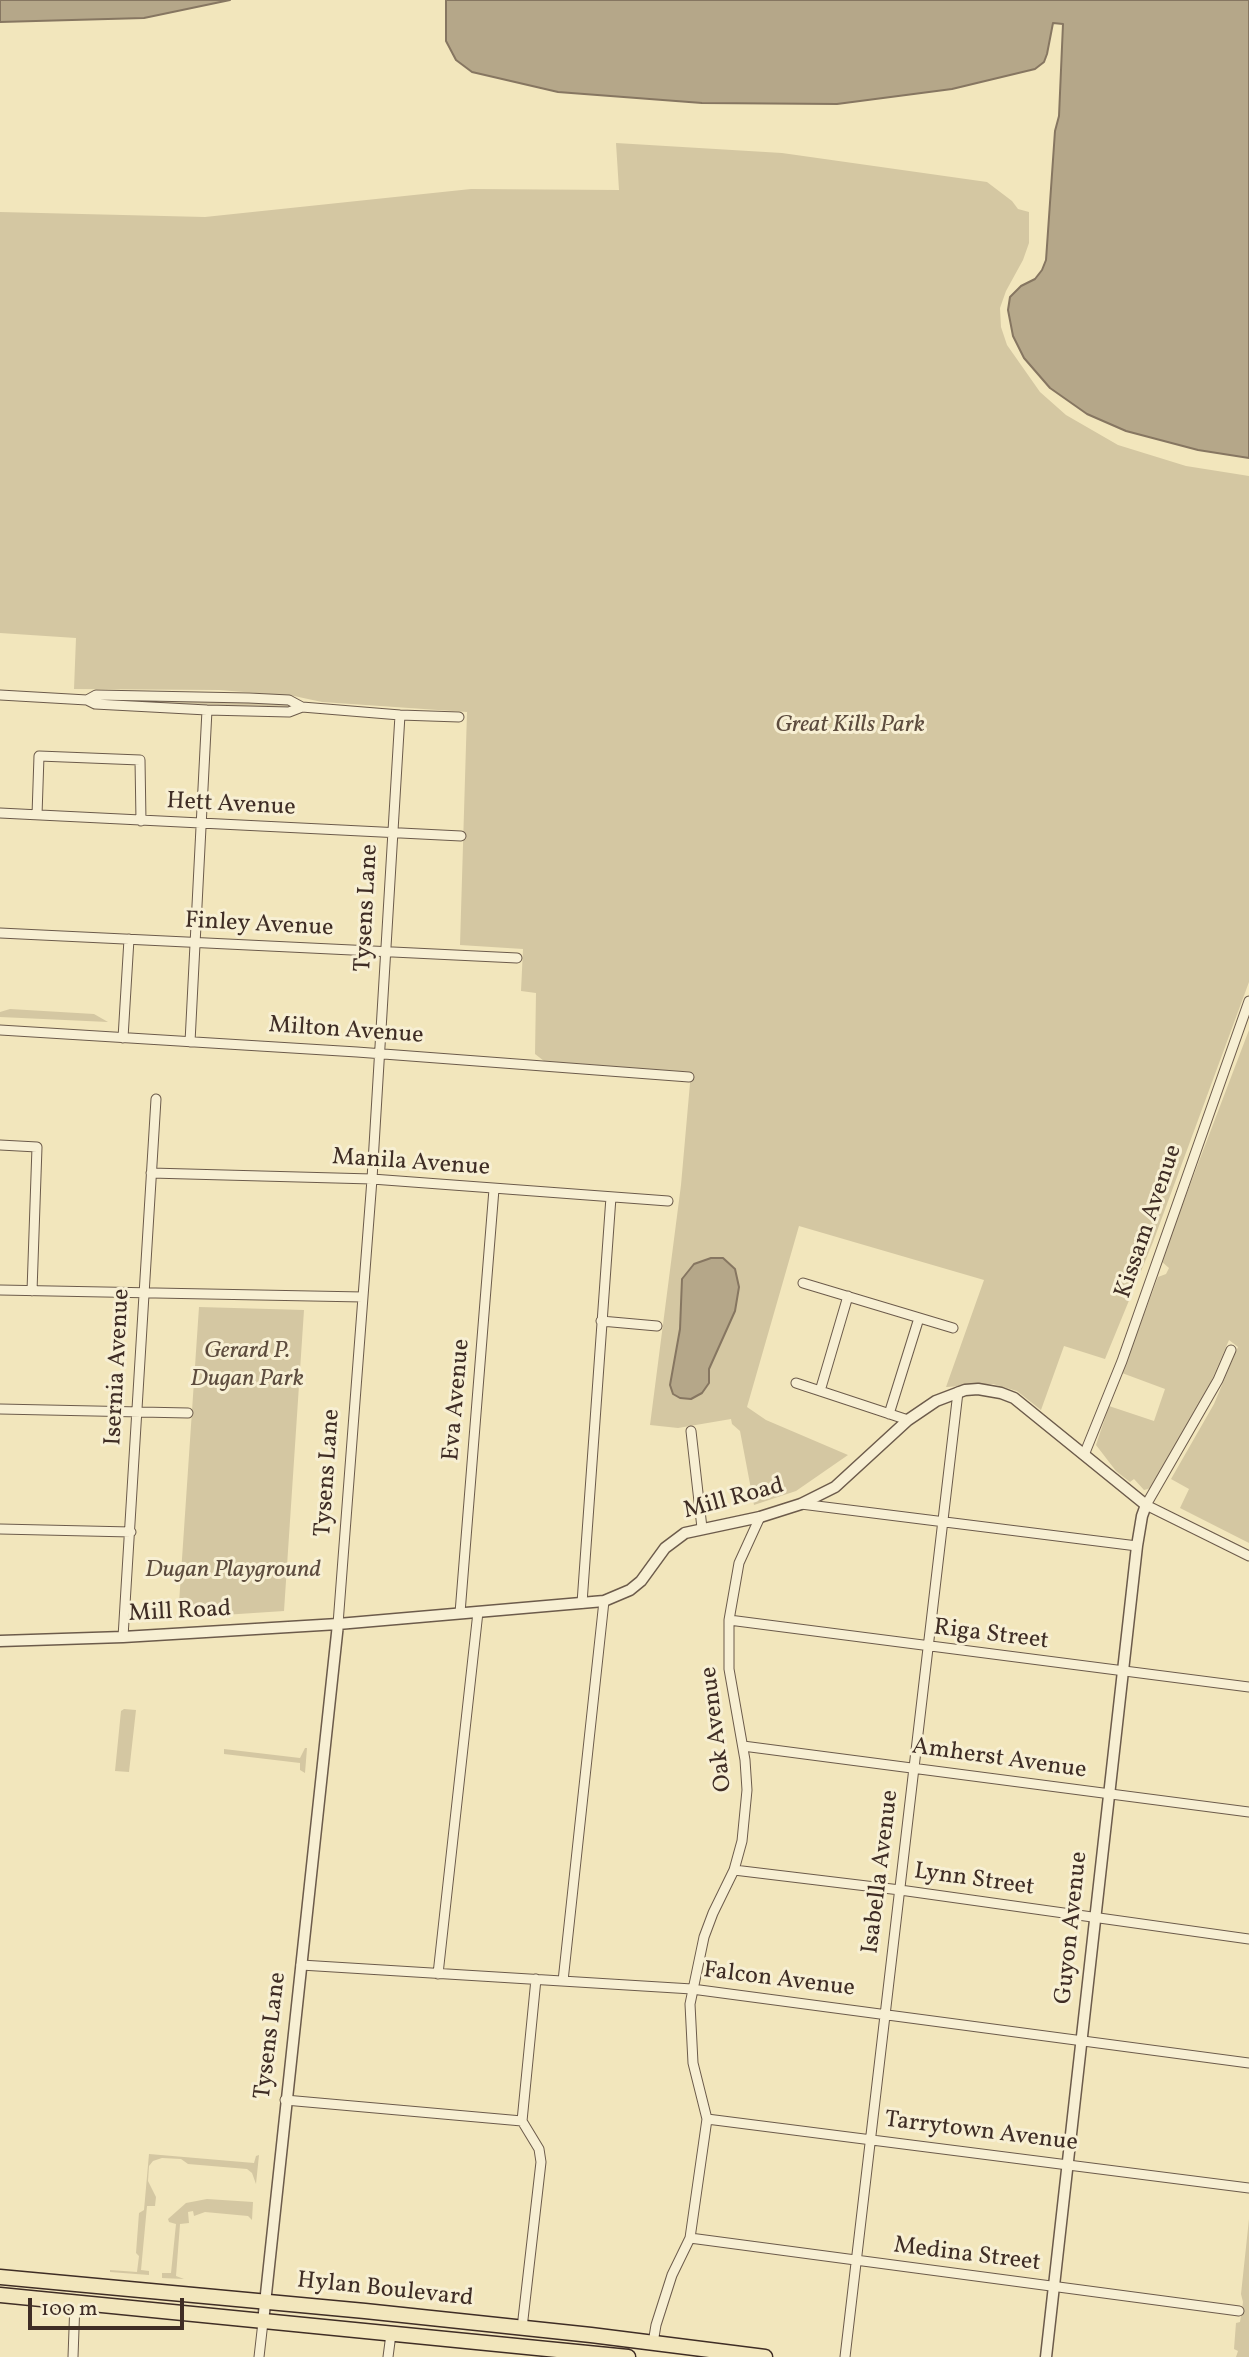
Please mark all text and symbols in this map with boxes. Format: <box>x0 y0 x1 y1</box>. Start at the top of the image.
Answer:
park label: Great Kills Park <box>775 713 925 741</box>
street label: Hett Avenue <box>166 788 296 824</box>
street label: Tysens Lane <box>350 843 386 973</box>
street label: Finley Avenue <box>184 908 334 944</box>
street label: Milton Avenue <box>268 1012 424 1052</box>
street label: Kissam Avenue <box>1110 1141 1190 1303</box>
street label: Manila Avenue <box>331 1144 491 1184</box>
street label: Isernia Avenue <box>101 1288 137 1446</box>
street label: Eva Avenue <box>438 1338 478 1462</box>
park label: Gerard P. Dugan Park <box>190 1339 304 1395</box>
street label: Tysens Lane <box>310 1408 348 1538</box>
street label: Mill Road <box>681 1473 787 1527</box>
park label: Dugan Playground <box>145 1558 321 1586</box>
street label: Mill Road <box>128 1596 232 1630</box>
street label: Riga Street <box>932 1615 1050 1657</box>
street label: Oak Avenue <box>696 1665 740 1793</box>
street label: Amherst Avenue <box>910 1734 1088 1786</box>
street label: Isabella Avenue <box>858 1788 906 1956</box>
street label: Guyon Avenue <box>1051 1850 1095 2006</box>
street label: Lynn Street <box>912 1858 1036 1904</box>
street label: Falcon Avenue <box>702 1957 856 2005</box>
street label: Tysens Lane <box>250 1971 294 2101</box>
street label: Tarrytown Avenue <box>883 2107 1079 2159</box>
street label: Medina Street <box>892 2233 1042 2279</box>
street label: Hylan Boulevard <box>295 2267 475 2315</box>
scale bar <box>32 2284 187 2328</box>
text: 100 m <box>41 2295 98 2324</box>

